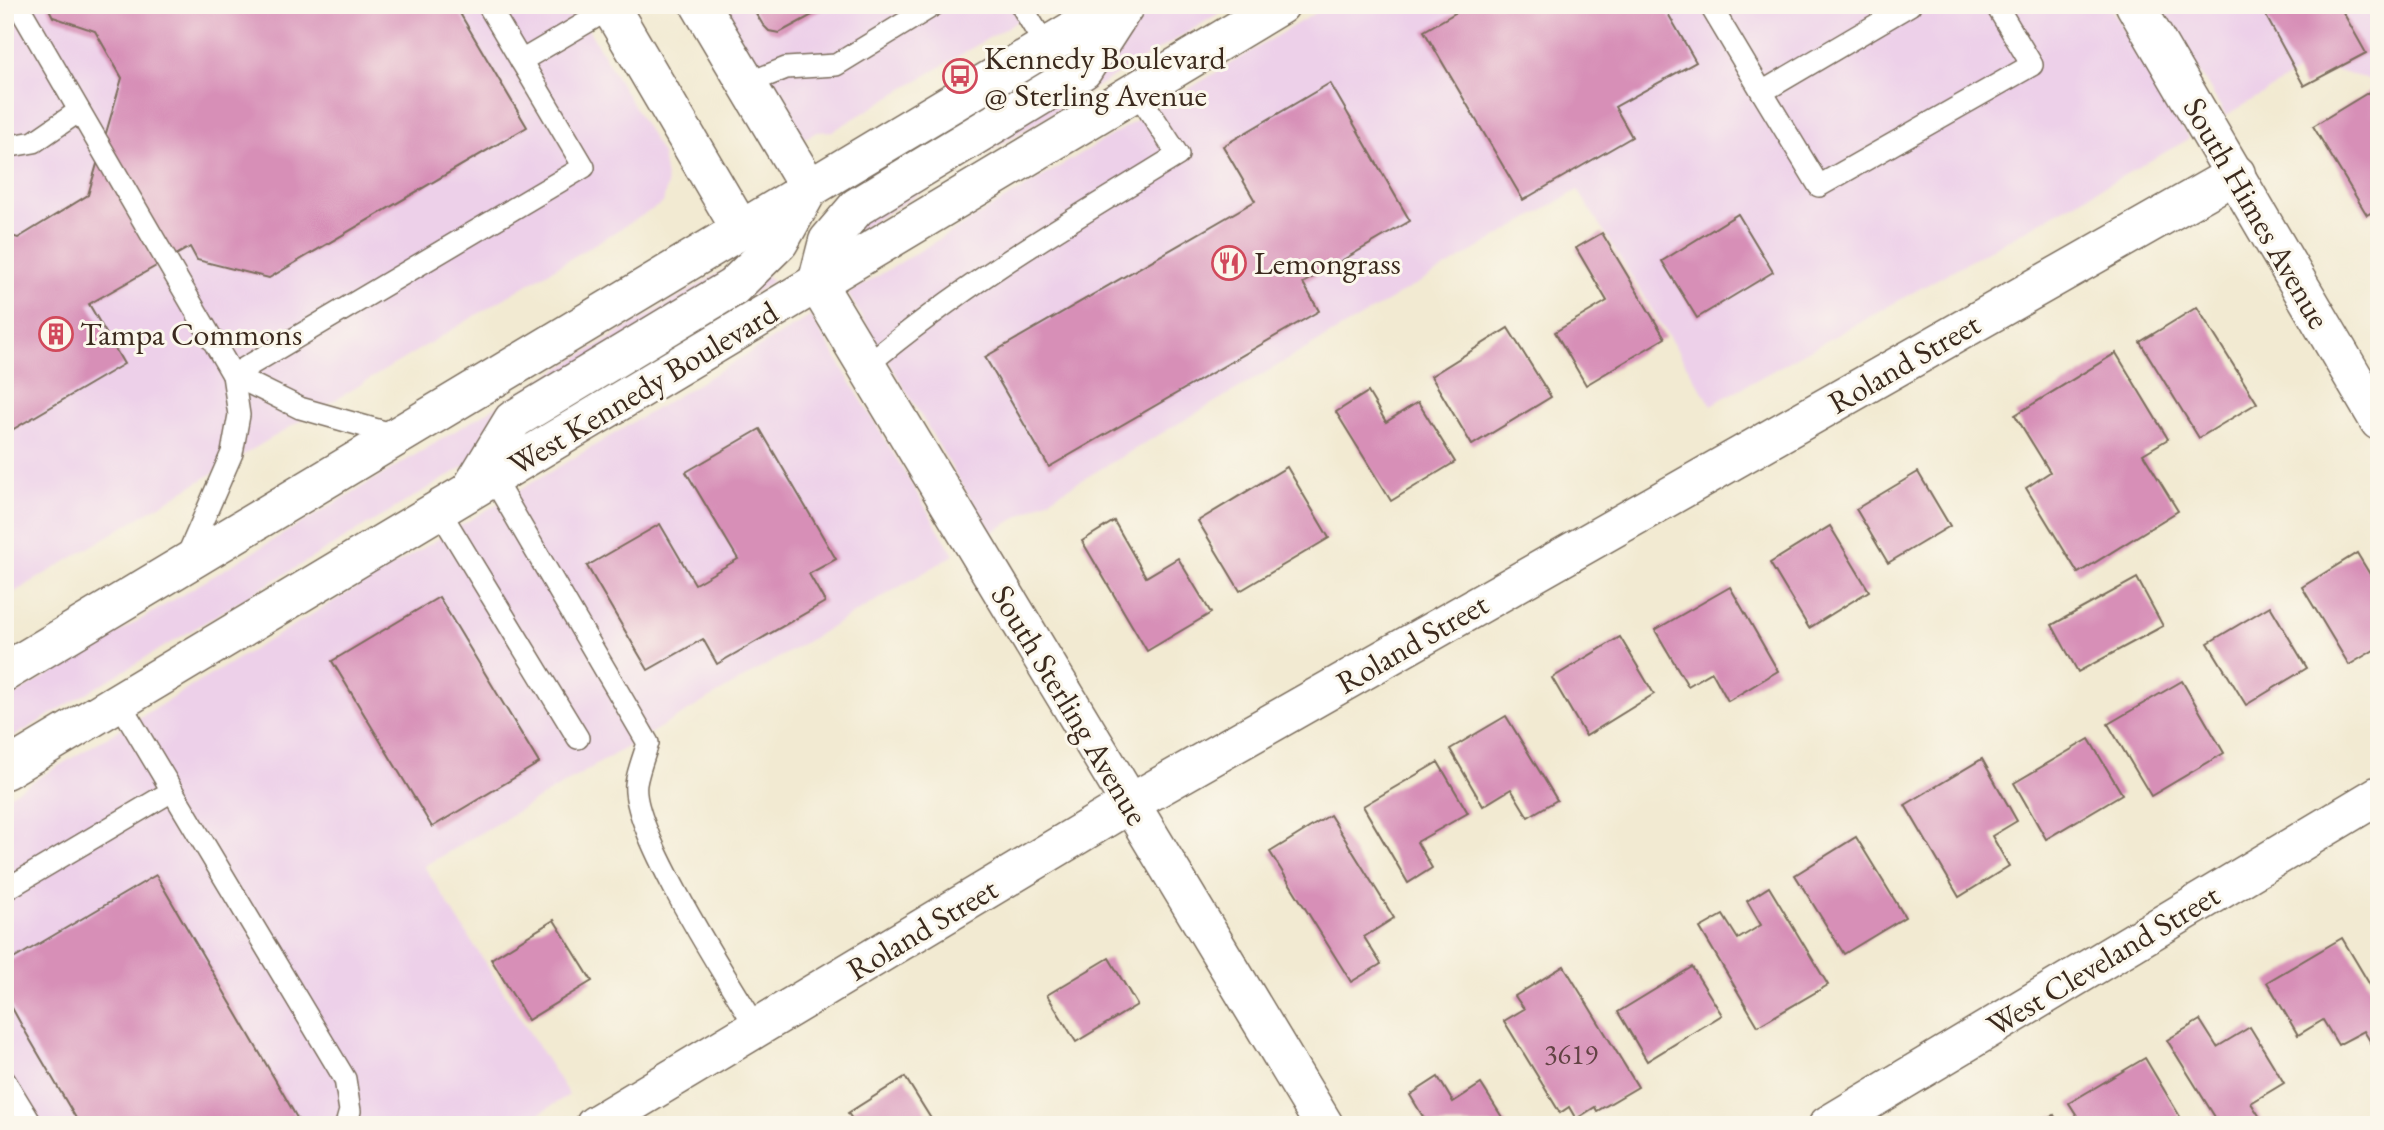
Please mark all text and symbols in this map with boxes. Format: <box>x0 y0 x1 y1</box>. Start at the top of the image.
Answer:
place label: Kennedy Boulevard @ Sterling Avenue <box>984 37 1226 116</box>
bus stop icon: Kennedy Boulevard @ Sterling Avenue <box>941 57 979 95</box>
street label: South Himes Avenue <box>2174 90 2340 336</box>
place label: Lemongrass <box>1254 242 1401 284</box>
restaurant icon: Lemongrass <box>1210 244 1248 282</box>
street label: West Kennedy Boulevard <box>501 291 786 485</box>
street label: Roland Street <box>1821 303 1987 423</box>
place label: Tampa Commons <box>80 313 302 355</box>
building icon: Tampa Commons <box>37 315 75 353</box>
street label: South Sterling Avenue <box>982 577 1158 833</box>
street label: Roland Street <box>1329 583 1495 703</box>
street label: Roland Street <box>839 868 1005 990</box>
street label: West Cleveland Street <box>1979 874 2227 1046</box>
house number: 3619 <box>1544 1036 1598 1072</box>

